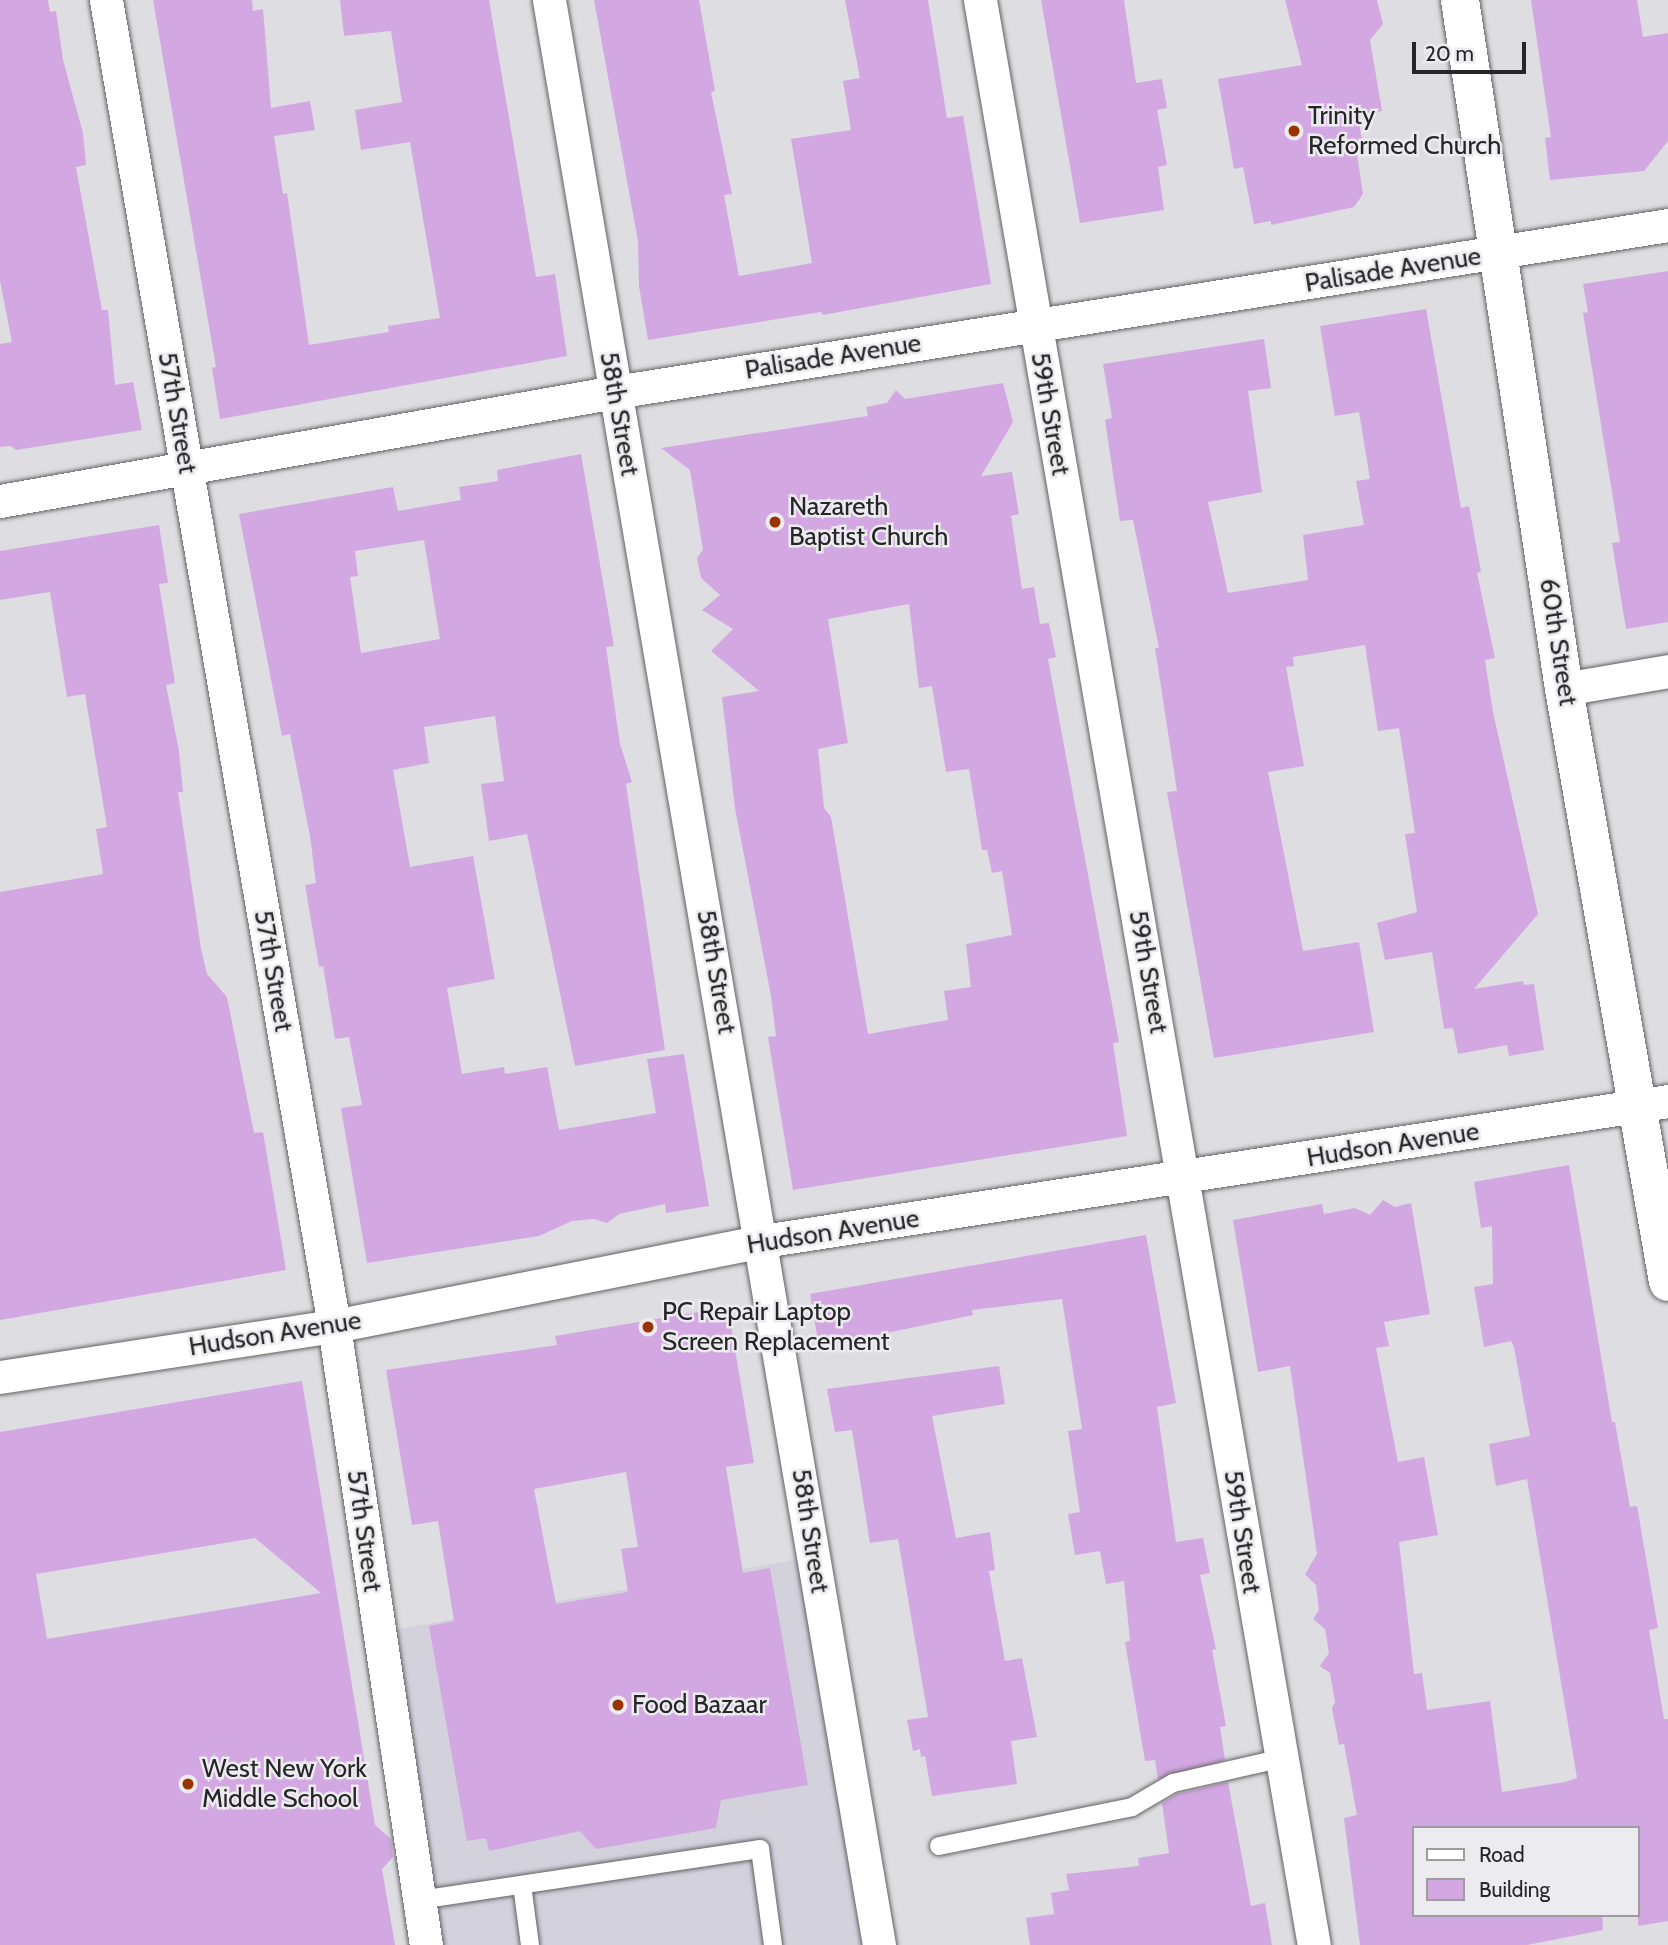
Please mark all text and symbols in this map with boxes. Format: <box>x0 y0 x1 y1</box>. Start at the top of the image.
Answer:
scale bar <box>1416 28 1530 72</box>
text: 20 m <box>1425 41 1474 66</box>
place label: Trinity Reformed Church <box>1308 100 1501 162</box>
marker: Trinity Reformed Church <box>1286 123 1302 139</box>
street label: Palisade Avenue <box>1303 241 1483 299</box>
street label: Palisade Avenue <box>743 328 923 386</box>
street label: 57th Street <box>151 350 203 476</box>
street label: 58th Street <box>593 350 645 478</box>
street label: 59th Street <box>1024 350 1076 478</box>
place label: Nazareth Baptist Church <box>789 491 948 552</box>
marker: Nazareth Baptist Church <box>767 514 783 530</box>
street label: 60th Street <box>1533 576 1583 708</box>
street label: 57th Street <box>247 908 299 1034</box>
street label: 58th Street <box>690 908 742 1036</box>
street label: 59th Street <box>1122 908 1174 1036</box>
street label: Hudson Avenue <box>1305 1116 1481 1174</box>
street label: Hudson Avenue <box>745 1203 921 1261</box>
place label: PC Repair Laptop Screen Replacement <box>662 1296 890 1358</box>
street label: Hudson Avenue <box>187 1305 363 1363</box>
marker: PC Repair Laptop Screen Replacement <box>640 1319 656 1335</box>
street label: 58th Street <box>785 1467 835 1595</box>
street label: 57th Street <box>340 1468 388 1594</box>
street label: 59th Street <box>1217 1468 1267 1596</box>
place label: Food Bazaar <box>632 1689 767 1721</box>
marker: Food Bazaar <box>610 1697 626 1713</box>
place label: West New York Middle School <box>202 1753 367 1814</box>
marker: West New York Middle School <box>180 1776 196 1792</box>
legend <box>1412 1826 1640 1917</box>
text: Road <box>1479 1842 1525 1867</box>
text: Building <box>1479 1877 1550 1902</box>

